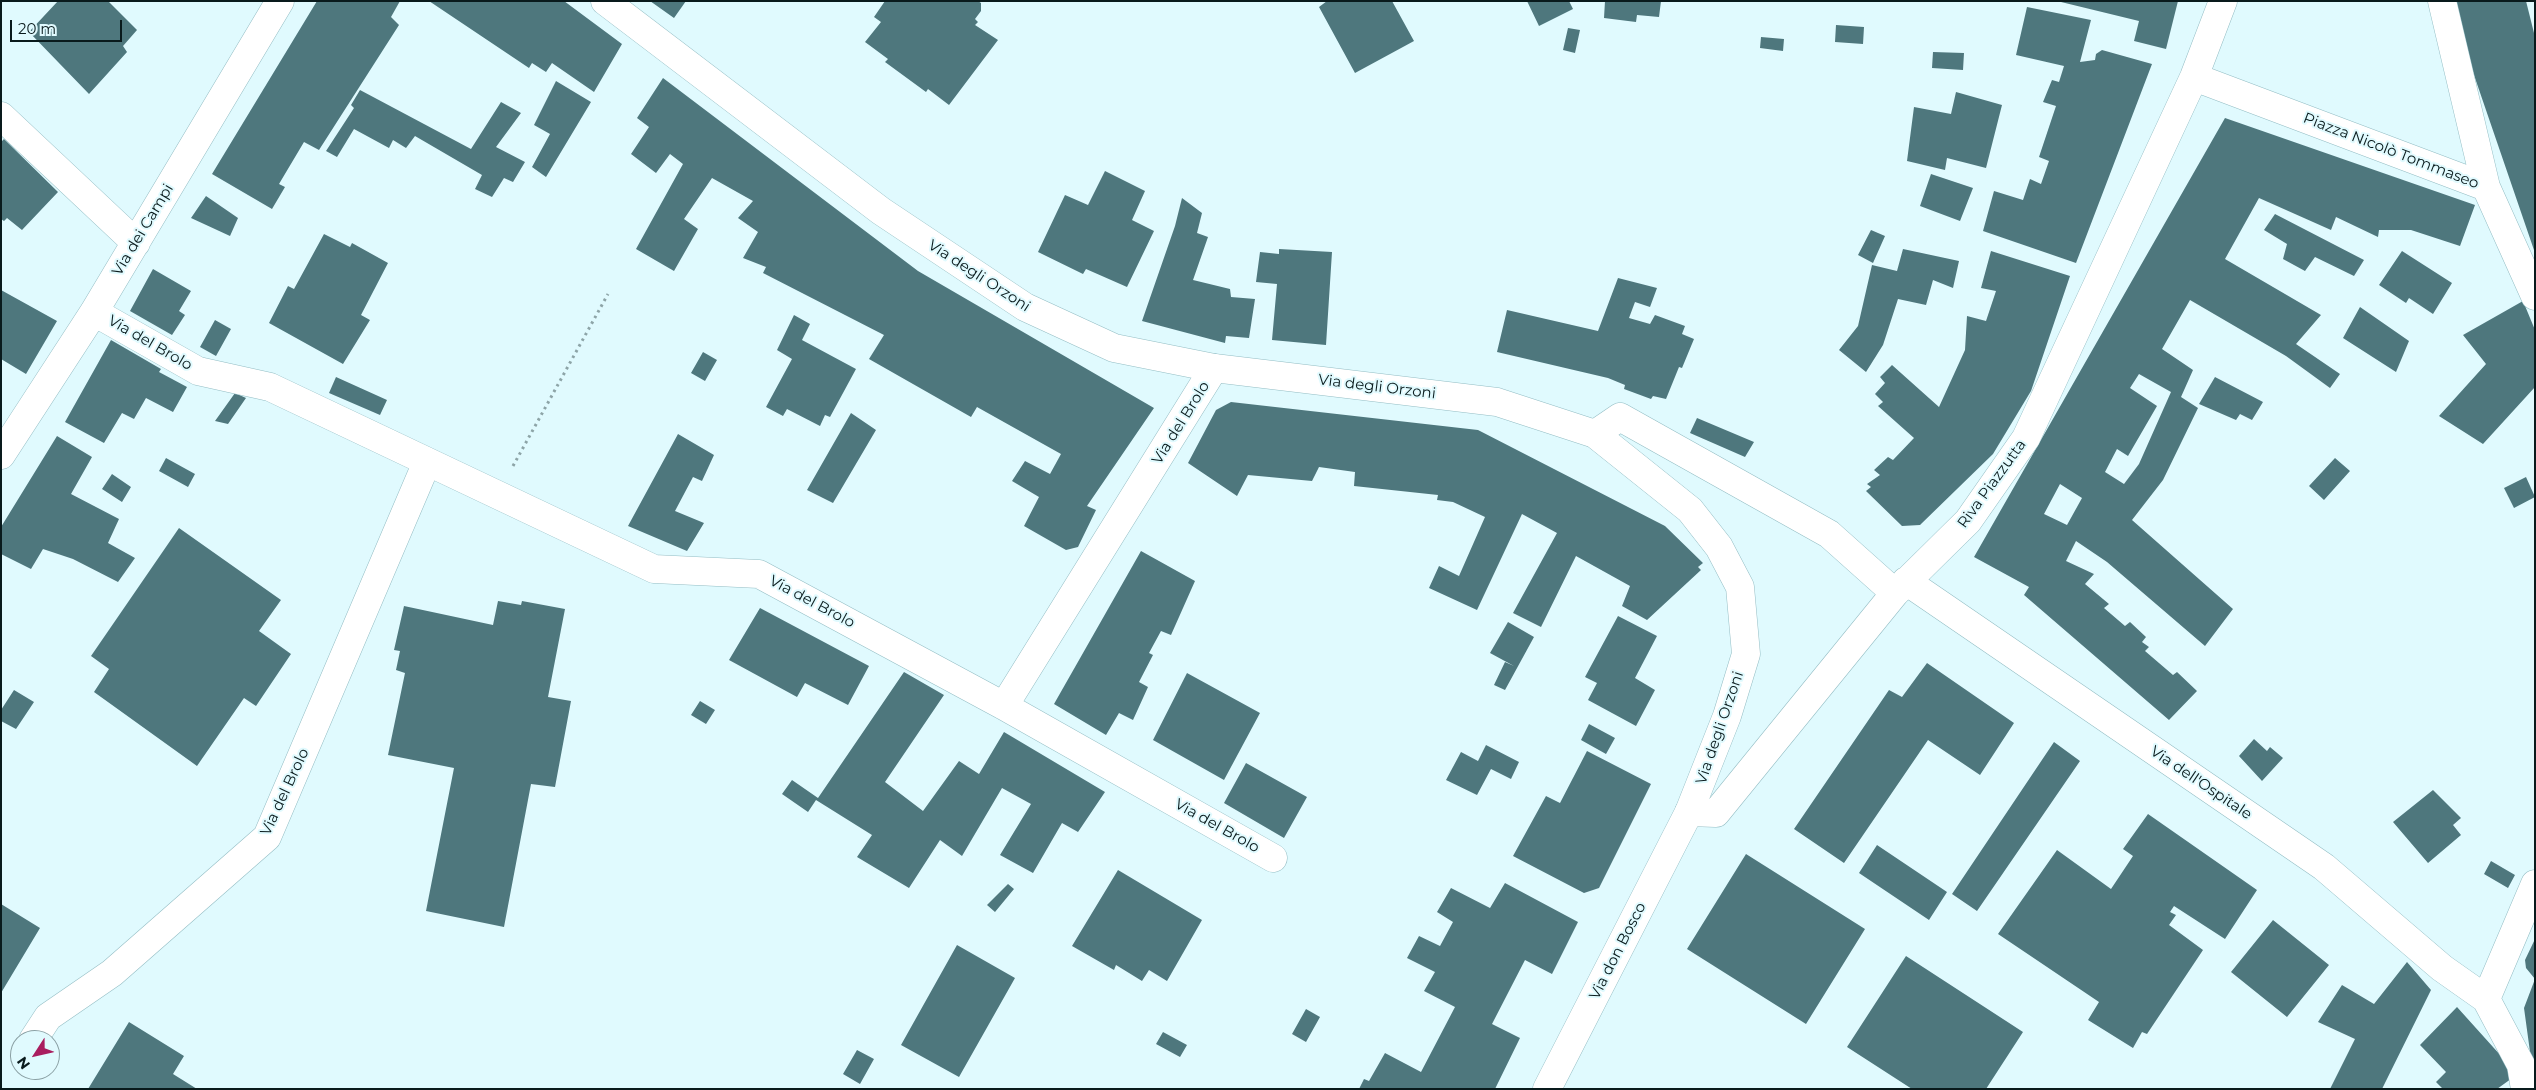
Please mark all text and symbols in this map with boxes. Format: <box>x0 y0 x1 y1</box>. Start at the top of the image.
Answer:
scale bar <box>12 10 125 42</box>
text: 20 m <box>18 19 56 38</box>
street label: Piazza Nicolò Tommaseo <box>2301 109 2481 193</box>
street label: Via dei Campi <box>109 181 177 279</box>
street label: Via degli Orzoni <box>925 236 1033 316</box>
street label: Via del Brolo <box>105 312 195 374</box>
street label: Via degli Orzoni <box>1317 371 1437 403</box>
street label: Via del Brolo <box>1148 378 1214 468</box>
street label: Riva Piazzutta <box>1954 436 2030 532</box>
street label: Via del Brolo <box>766 572 858 632</box>
street label: Via degli Orzoni <box>1692 669 1748 787</box>
street label: Via dell'Ospitale <box>2147 742 2255 824</box>
street label: Via del Brolo <box>257 746 313 838</box>
street label: Via del Brolo <box>1171 795 1263 857</box>
street label: Via don Bosco <box>1586 900 1650 1002</box>
north arrow <box>10 1030 60 1080</box>
text: N <box>13 1053 34 1073</box>

